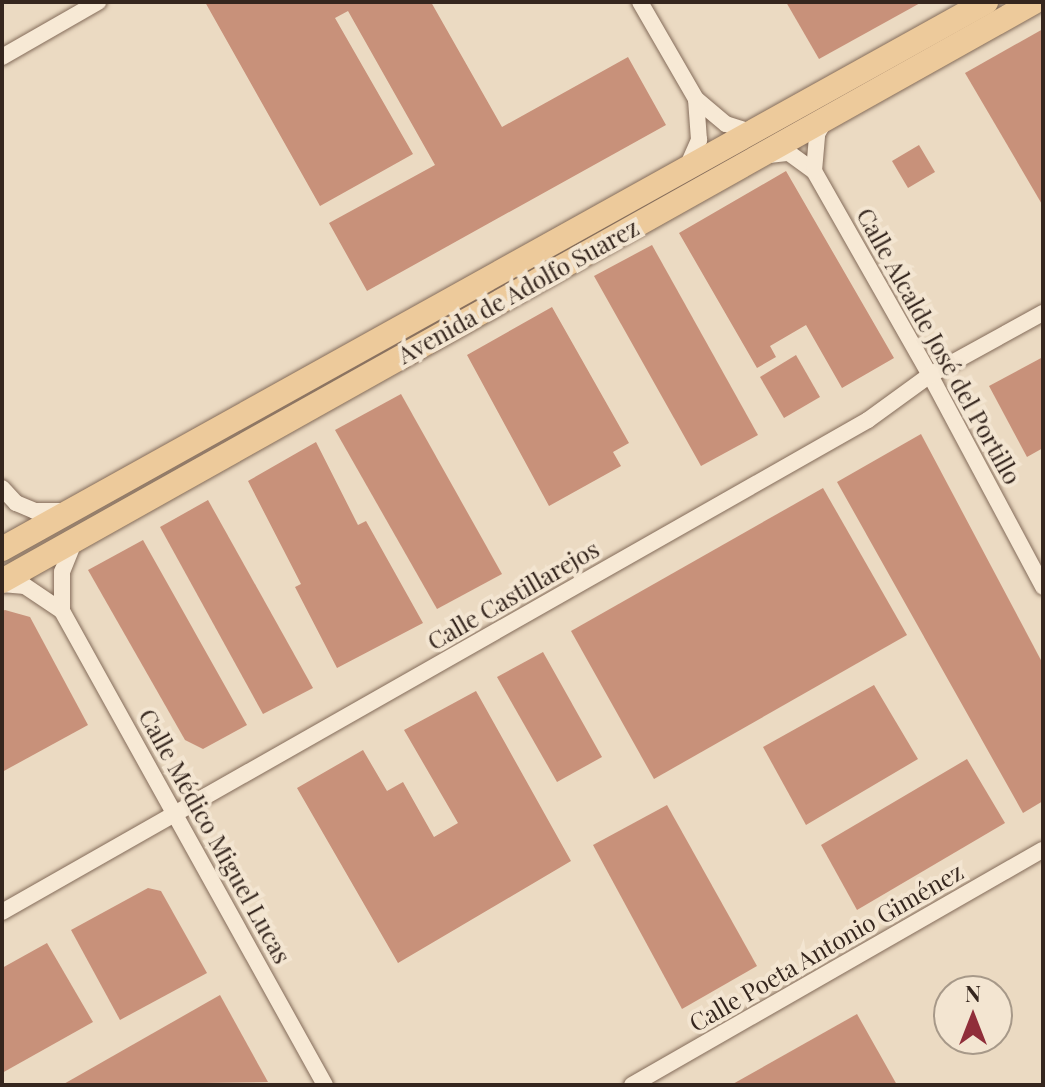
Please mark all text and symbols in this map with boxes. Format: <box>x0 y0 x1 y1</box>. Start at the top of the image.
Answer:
street label: Calle Alcalde José del Portillo <box>851 202 1027 490</box>
street label: Avenida de Adolfo Suarez <box>392 212 644 370</box>
street label: Calle Castillarejos <box>422 534 604 656</box>
street label: Calle Médico Miguel Lucas <box>133 704 297 968</box>
street label: Calle Poeta Antonio Giménez <box>684 856 968 1038</box>
north arrow <box>933 975 1013 1055</box>
text: N <box>965 978 981 1008</box>

